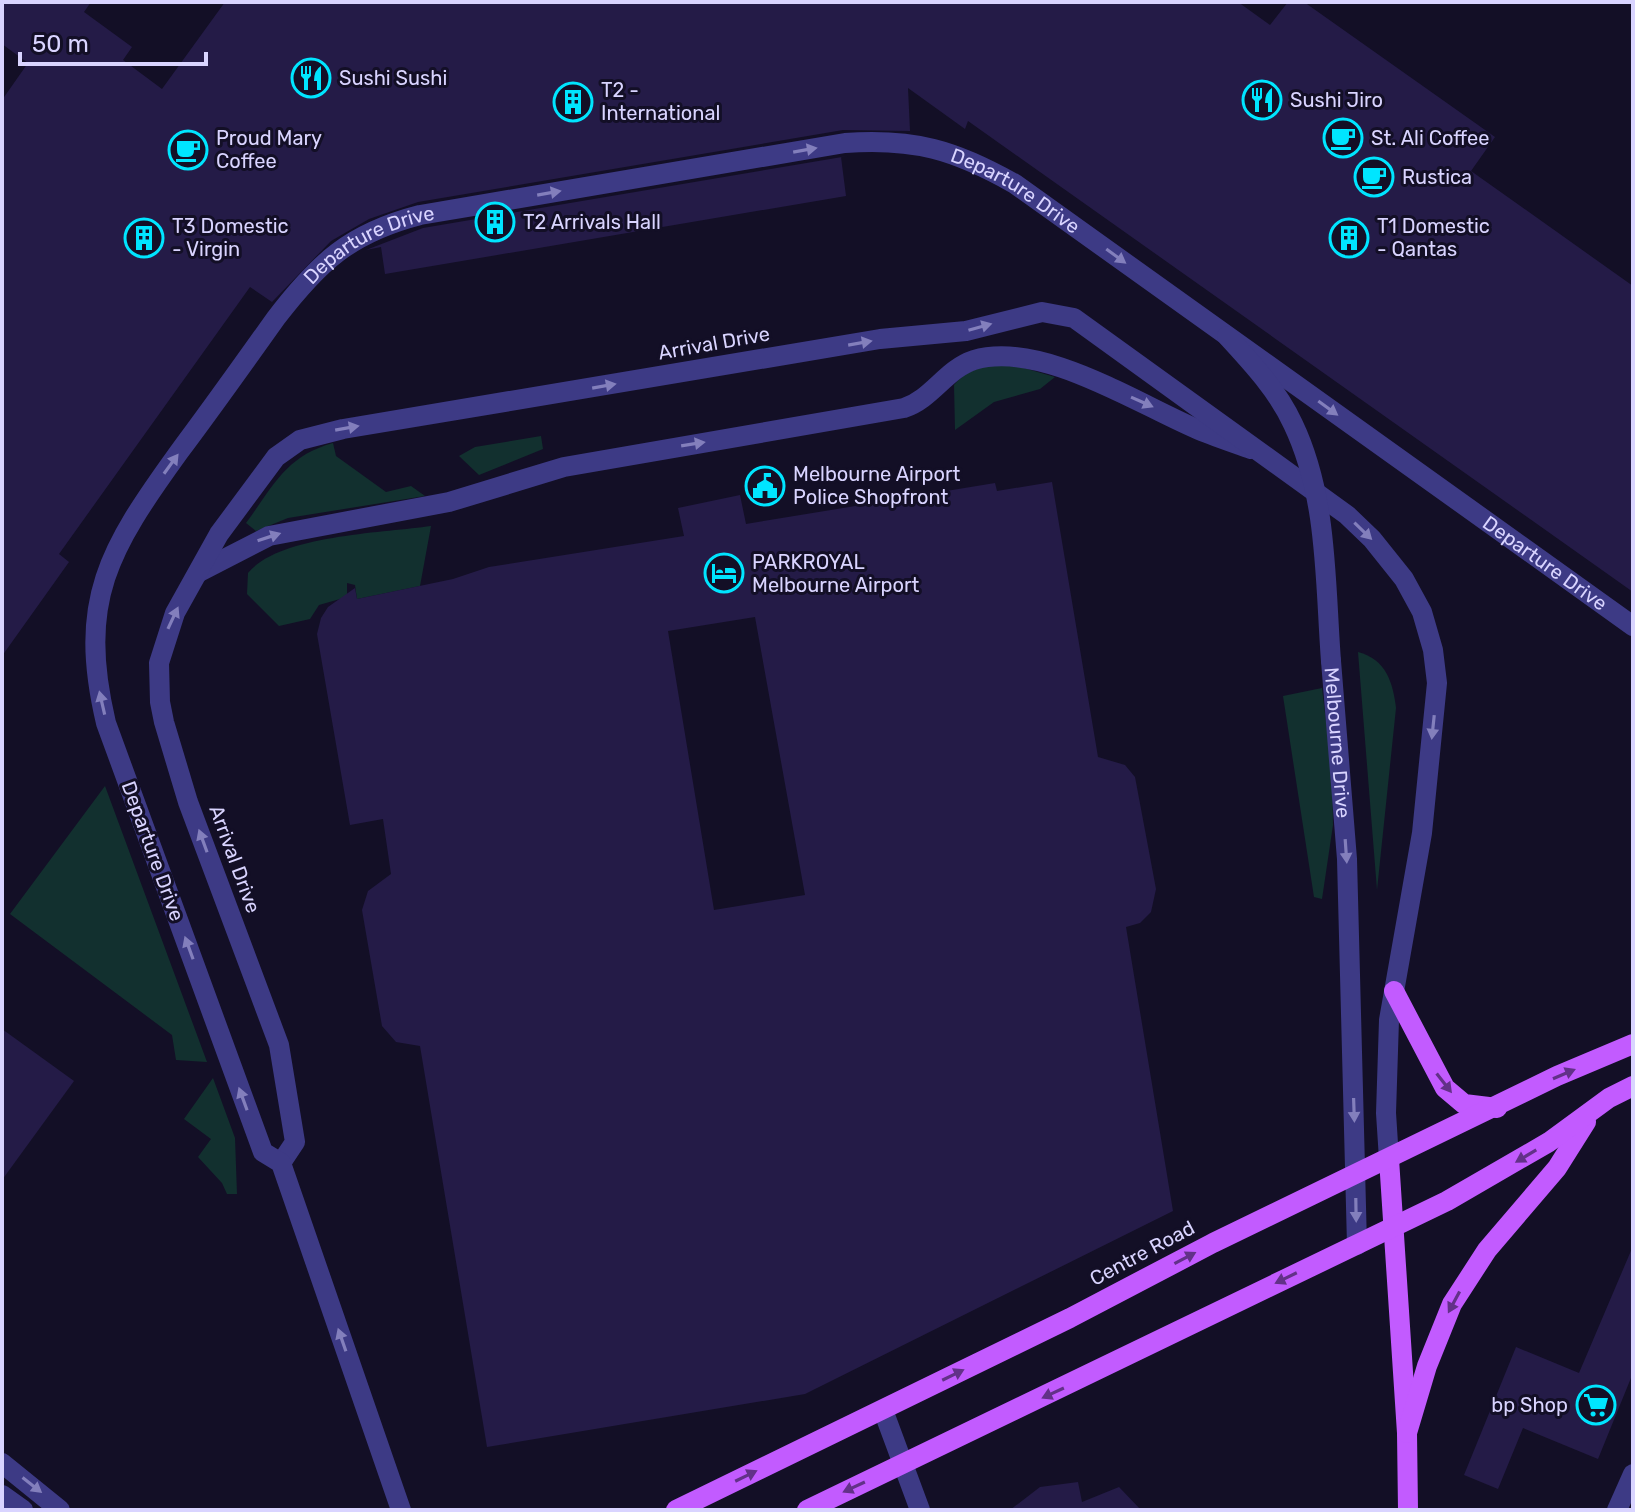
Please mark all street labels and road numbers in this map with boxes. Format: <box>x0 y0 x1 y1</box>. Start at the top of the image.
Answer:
street label: Departure Drive <box>948 143 1085 239</box>
street label: Departure Drive <box>298 201 436 289</box>
street label: Arrival Drive <box>656 321 772 365</box>
street label: Departure Drive <box>1478 511 1612 616</box>
street label: Melbourne Drive <box>1320 666 1356 819</box>
street label: Departure Drive <box>117 778 189 924</box>
street label: Arrival Drive <box>204 802 266 916</box>
street label: Centre Road <box>1086 1215 1198 1291</box>

